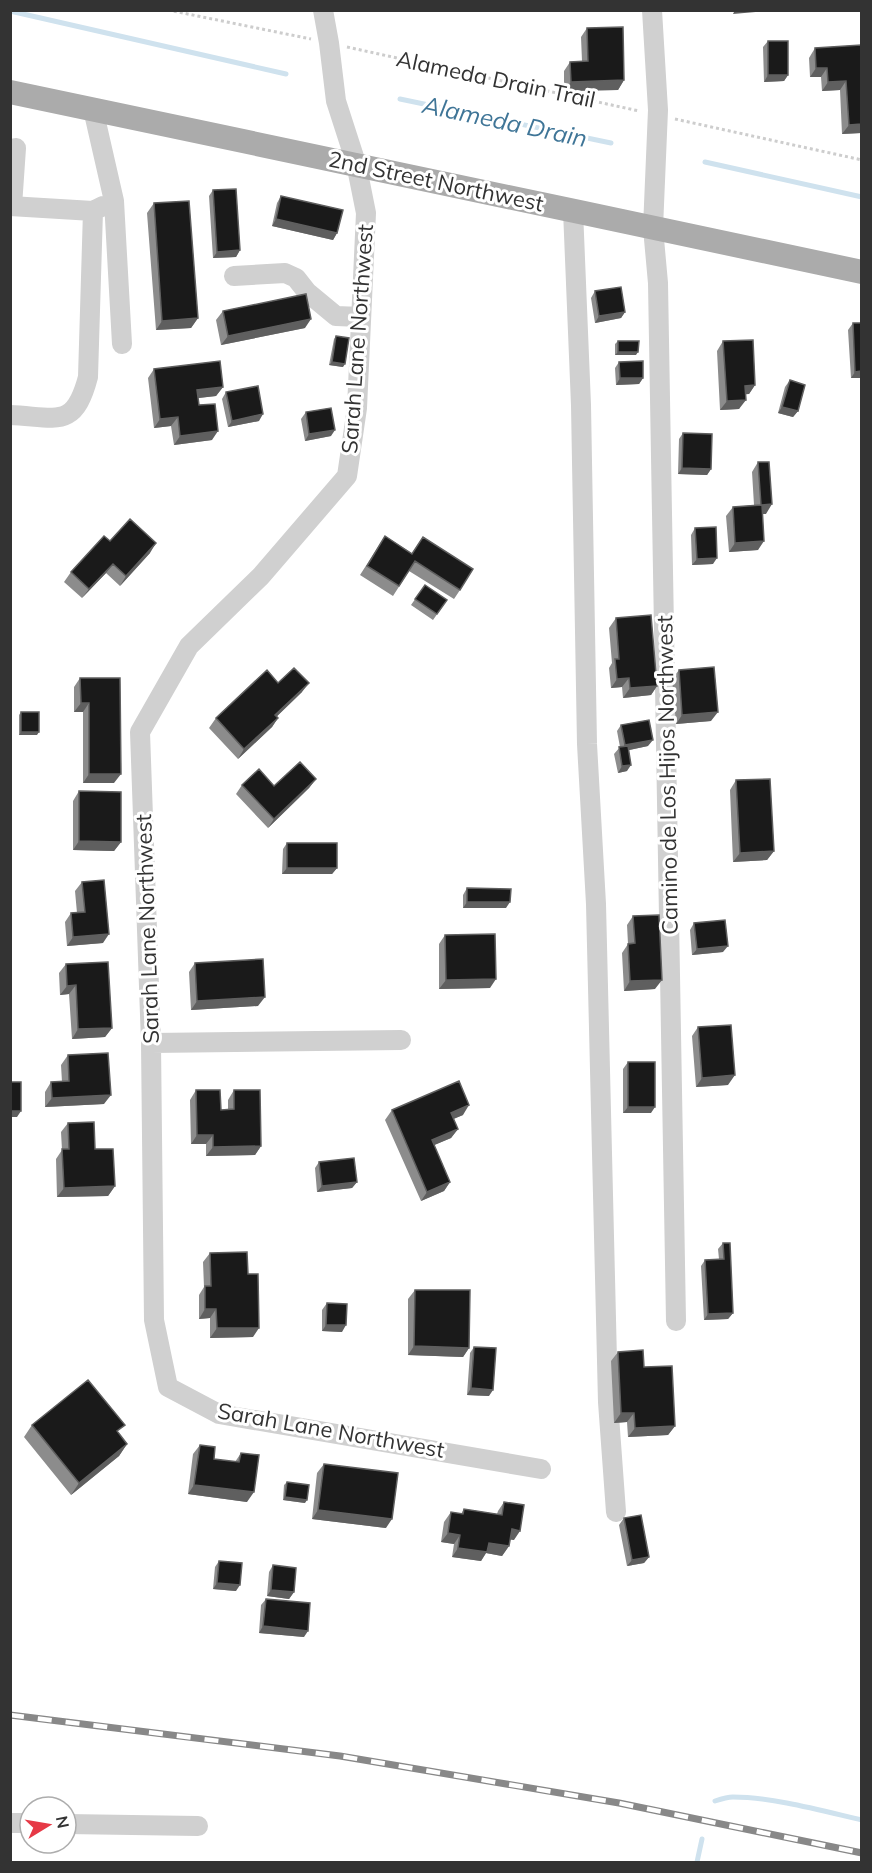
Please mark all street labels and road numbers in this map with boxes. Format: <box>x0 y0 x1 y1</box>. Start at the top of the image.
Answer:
street label: Alameda Drain Trail <box>394 44 598 114</box>
street label: 2nd Street Northwest <box>326 145 546 218</box>
street label: Sarah Lane Northwest <box>335 223 379 455</box>
street label: Camino de Los Hijos Northwest <box>650 615 684 935</box>
street label: Sarah Lane Northwest <box>129 813 165 1044</box>
street label: Sarah Lane Northwest <box>215 1396 447 1464</box>

